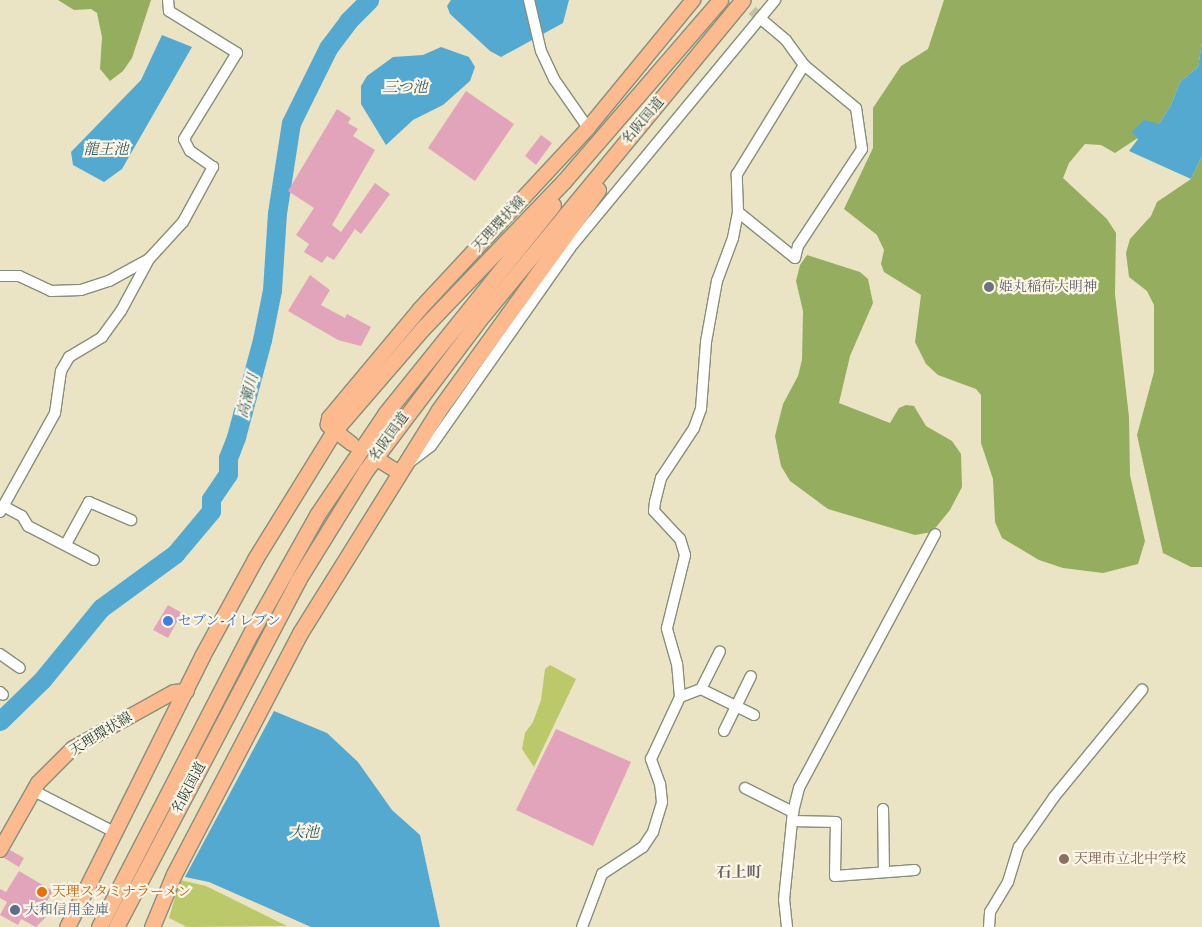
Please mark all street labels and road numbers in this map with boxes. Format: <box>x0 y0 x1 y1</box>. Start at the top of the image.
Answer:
street label: 名阪国道 <box>619 94 667 148</box>
street label: 天理環状線 <box>469 193 529 255</box>
street label: 名阪国道 <box>366 409 412 465</box>
street label: 天理環状線 <box>67 709 135 759</box>
street label: 名阪国道 <box>168 759 210 817</box>

